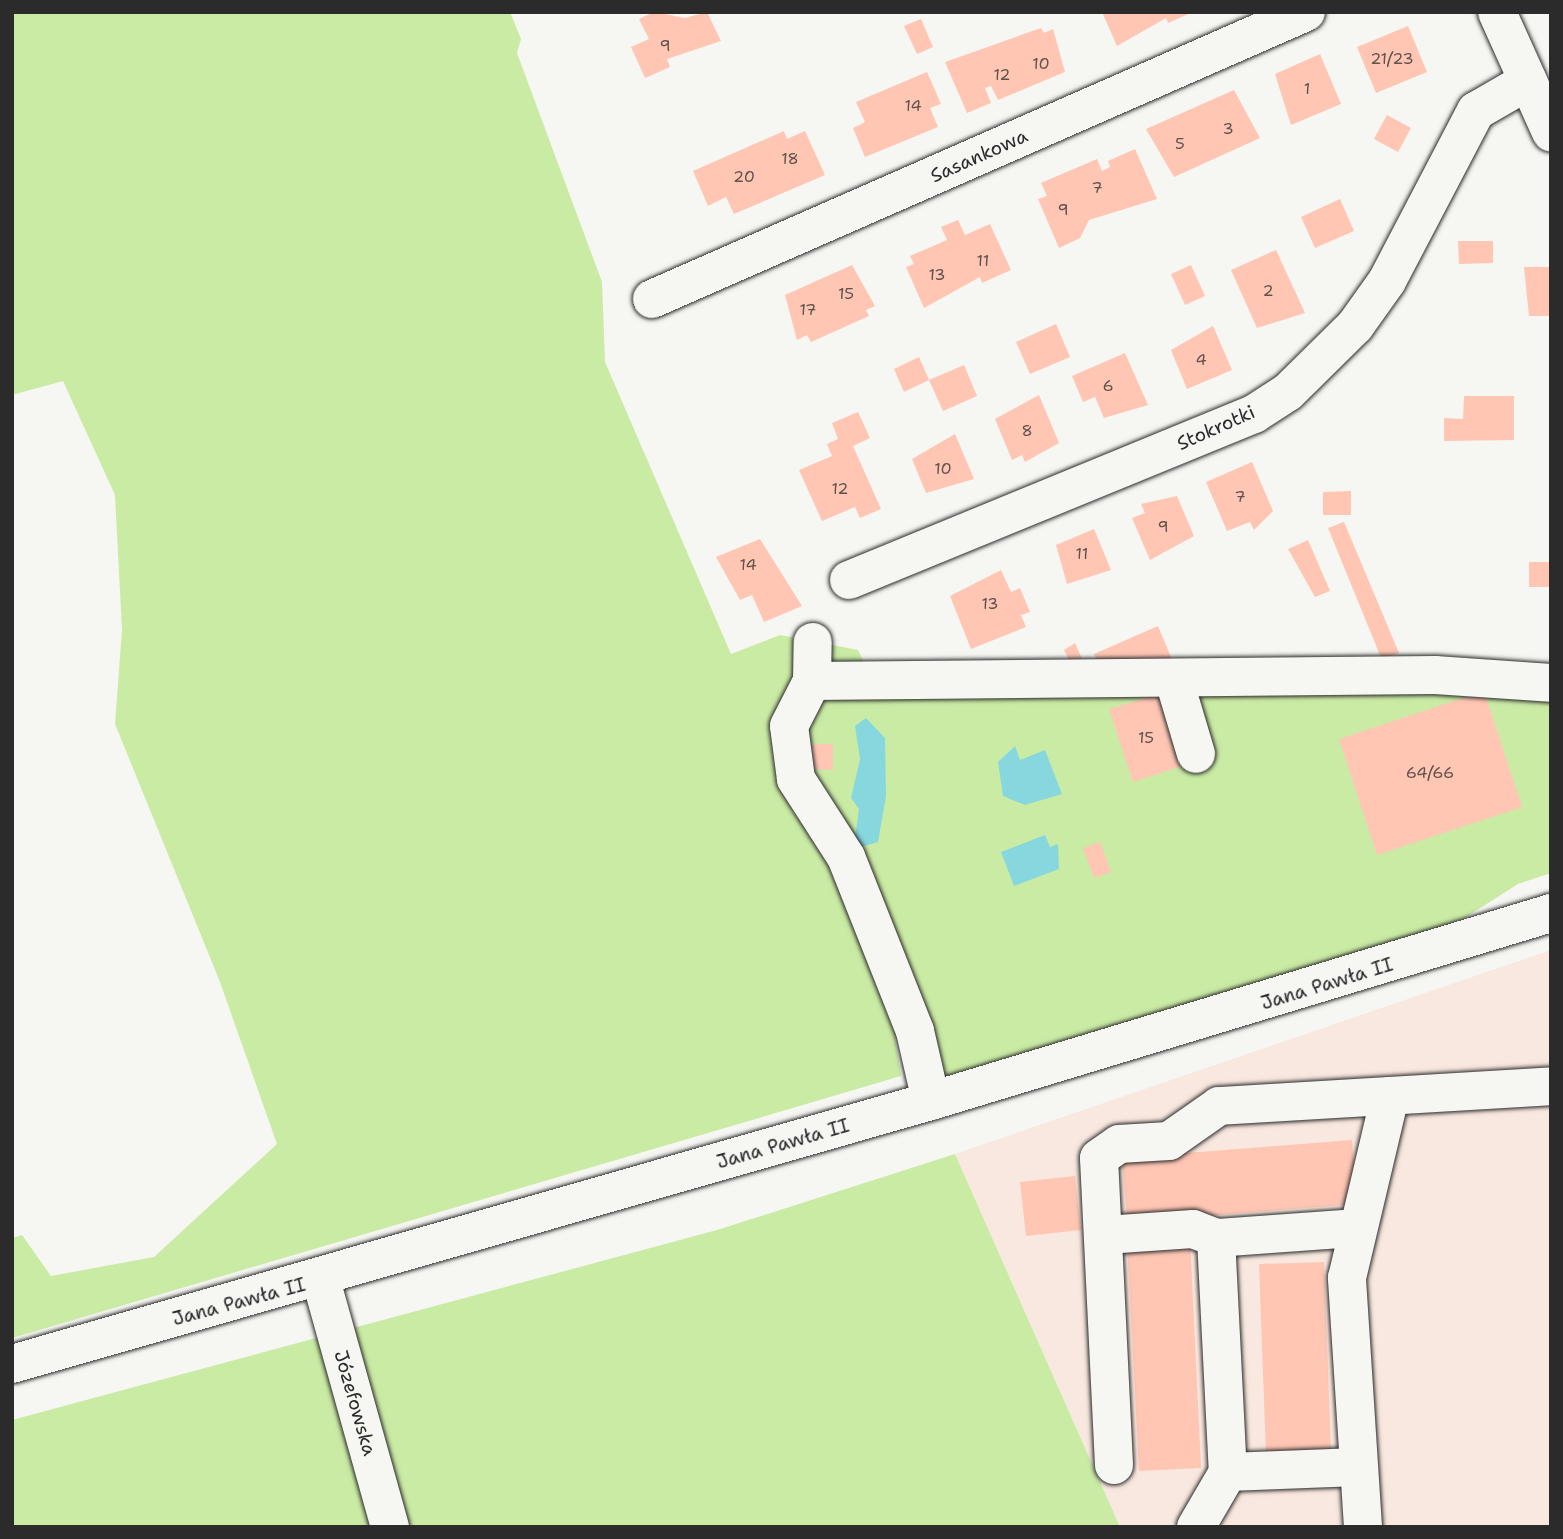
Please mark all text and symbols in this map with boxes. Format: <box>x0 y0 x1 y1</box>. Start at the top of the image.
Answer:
house number: 9 <box>659 36 671 56</box>
house number: 21/23 <box>1370 49 1414 69</box>
house number: 10 <box>1032 54 1050 74</box>
house number: 12 <box>993 65 1011 85</box>
house number: 1 <box>1304 79 1310 99</box>
house number: 14 <box>904 96 922 116</box>
house number: 3 <box>1222 119 1234 139</box>
street label: Sasankowa <box>927 124 1031 188</box>
house number: 5 <box>1175 134 1185 154</box>
house number: 18 <box>781 149 799 169</box>
house number: 20 <box>733 167 755 187</box>
house number: 7 <box>1091 178 1103 198</box>
house number: 9 <box>1057 200 1069 220</box>
house number: 11 <box>977 251 989 271</box>
house number: 13 <box>928 265 946 285</box>
house number: 2 <box>1262 281 1274 301</box>
house number: 15 <box>838 284 854 304</box>
house number: 17 <box>799 300 817 320</box>
house number: 4 <box>1195 350 1207 370</box>
house number: 6 <box>1102 376 1114 396</box>
street label: Stokrotki <box>1173 401 1259 455</box>
house number: 8 <box>1021 421 1033 441</box>
house number: 10 <box>934 459 952 479</box>
house number: 12 <box>831 479 849 499</box>
house number: 7 <box>1234 487 1246 507</box>
house number: 9 <box>1157 517 1169 537</box>
house number: 11 <box>1076 544 1088 564</box>
house number: 14 <box>739 555 757 575</box>
house number: 13 <box>981 594 999 614</box>
house number: 15 <box>1138 728 1154 748</box>
house number: 64/66 <box>1406 763 1454 783</box>
street label: Jana Pawła II <box>1258 953 1396 1015</box>
street label: Jana Pawła II <box>714 1114 852 1174</box>
street label: Jana Pawła II <box>170 1273 308 1331</box>
street label: Józefowska <box>329 1348 381 1458</box>

